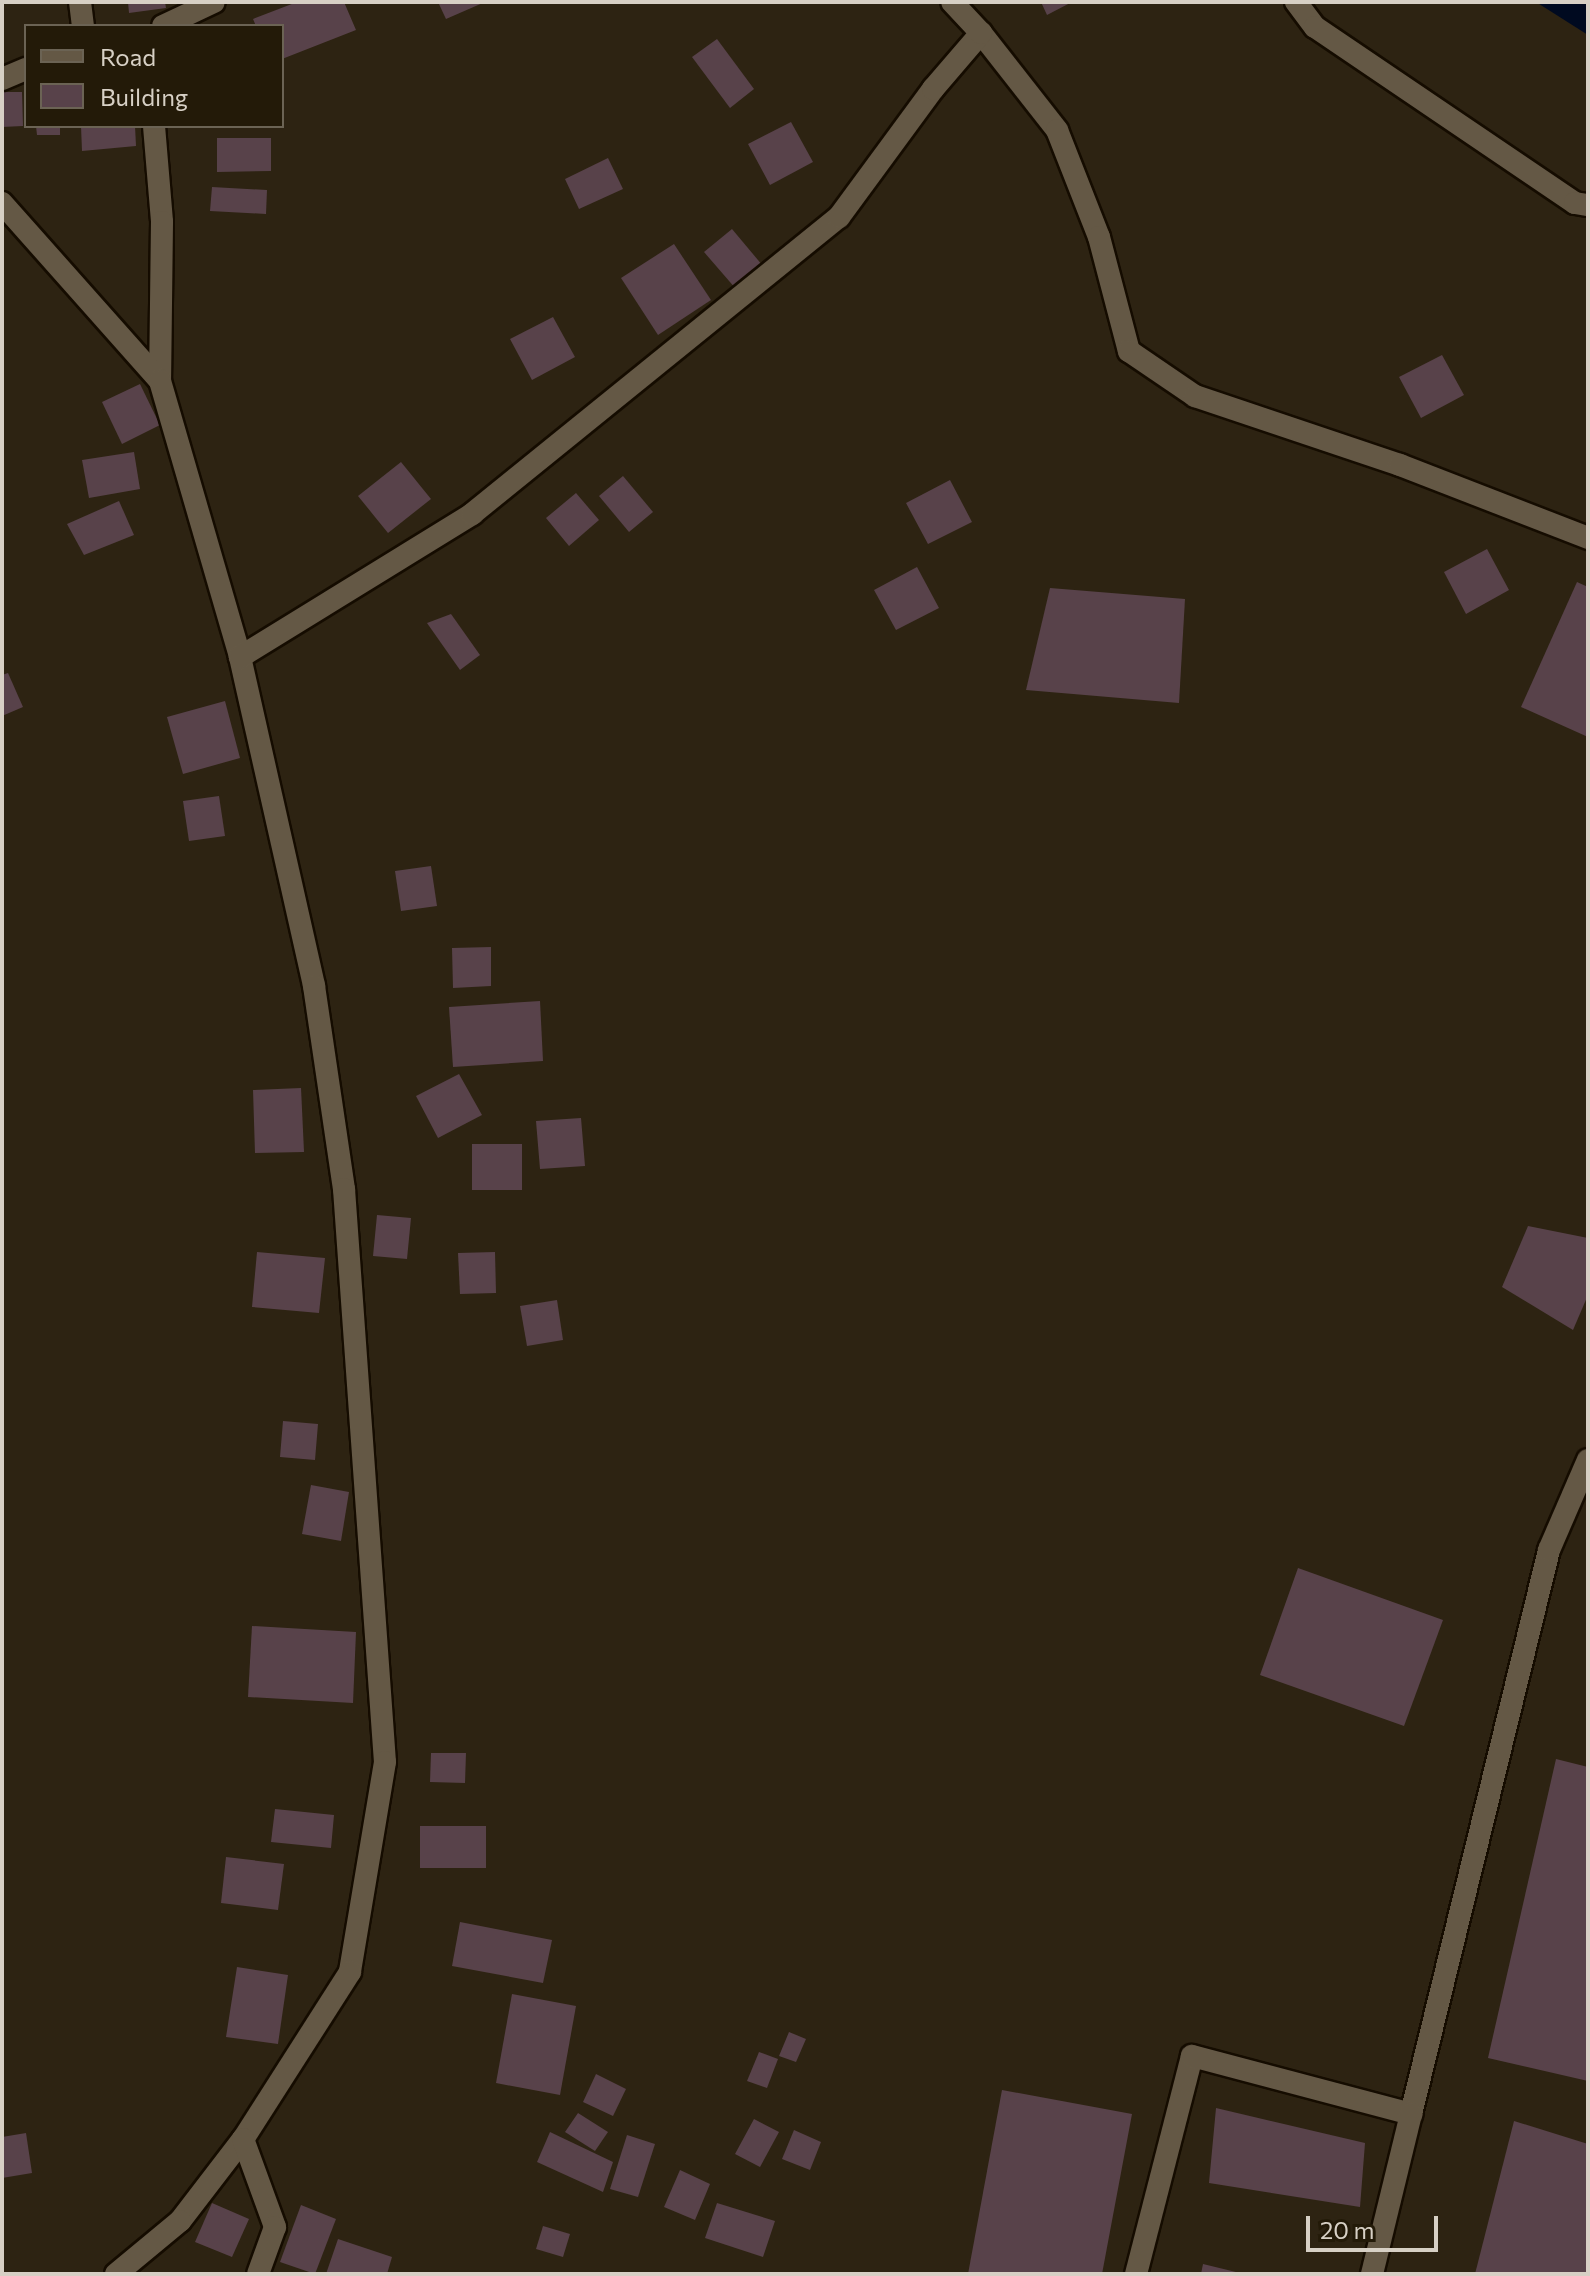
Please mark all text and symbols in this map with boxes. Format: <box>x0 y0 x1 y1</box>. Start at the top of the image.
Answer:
legend <box>24 24 284 128</box>
text: Road <box>100 42 156 71</box>
text: Building <box>100 82 188 111</box>
scale bar <box>1310 2200 1442 2250</box>
text: 20 m <box>1320 2215 1374 2244</box>

